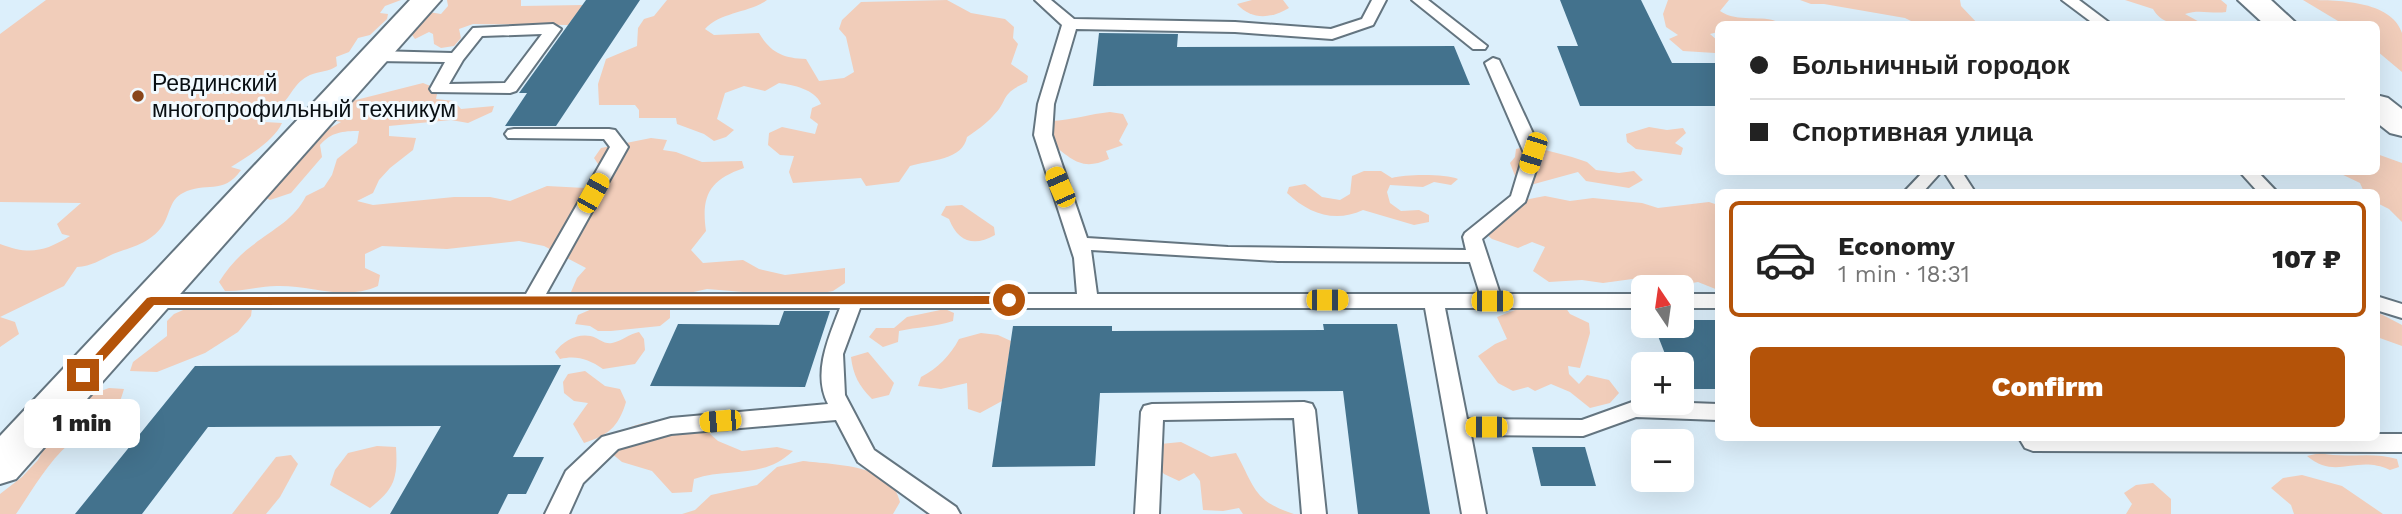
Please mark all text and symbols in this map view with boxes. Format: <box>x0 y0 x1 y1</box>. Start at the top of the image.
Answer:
text: Больничный городок <box>1792 50 2070 80</box>
place label: Ревдинский многопрофильный техникум <box>152 70 456 123</box>
marker: Ревдинский многопрофильный техникум <box>130 88 146 104</box>
text: Спортивная улица <box>1792 117 2033 147</box>
car <box>1517 130 1550 176</box>
car <box>1042 164 1079 210</box>
car <box>574 170 613 216</box>
icon: car <box>1754 228 1817 291</box>
text: Economy <box>1838 231 1955 261</box>
text: 107 ₽ <box>2272 244 2341 274</box>
text: 1 min · 18:31 <box>1838 261 1970 288</box>
north arrow <box>1631 275 1694 338</box>
map controls <box>1631 275 1694 492</box>
route start <box>993 284 1025 316</box>
car <box>1307 290 1349 311</box>
car <box>1472 291 1514 312</box>
button: Confirm <box>1750 347 2345 427</box>
button: + <box>1631 352 1694 415</box>
route end <box>67 359 99 391</box>
callout: 1 min <box>25 400 141 448</box>
car <box>699 409 742 433</box>
text: 1 min <box>52 410 112 437</box>
car <box>1466 417 1508 438</box>
button: − <box>1631 429 1694 492</box>

